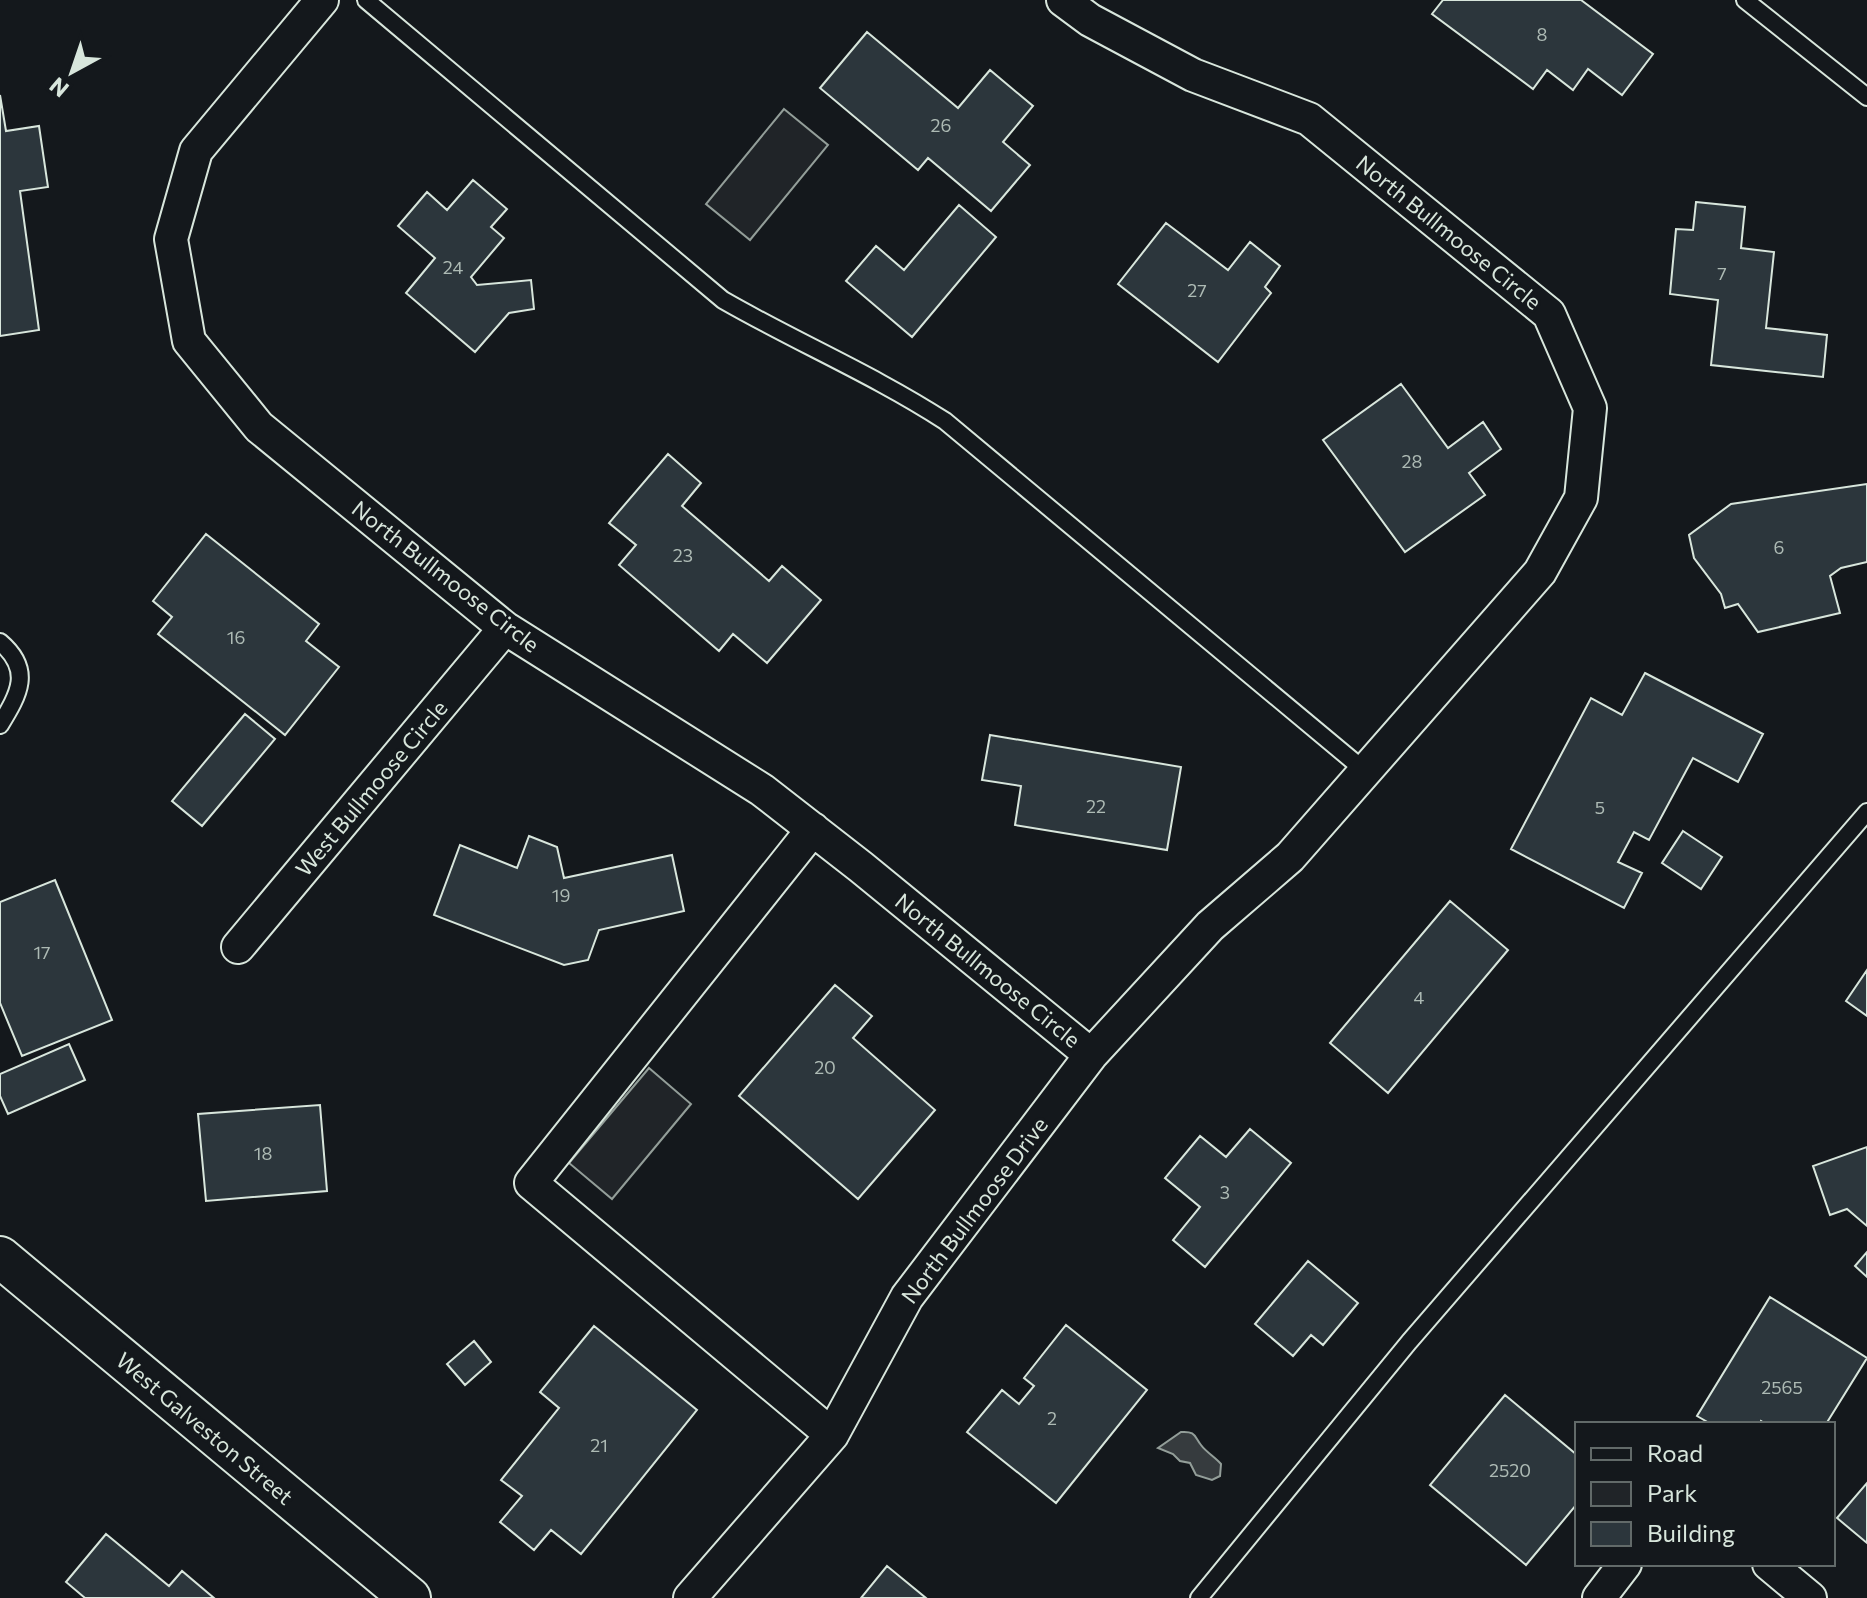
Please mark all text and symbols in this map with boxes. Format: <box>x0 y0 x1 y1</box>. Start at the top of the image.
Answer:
house number: 8 <box>1537 23 1548 45</box>
north arrow <box>32 32 112 112</box>
text: N <box>44 72 74 103</box>
house number: 26 <box>931 114 951 136</box>
street label: North Bullmoose Circle <box>1351 149 1547 315</box>
house number: 24 <box>443 256 463 278</box>
house number: 7 <box>1717 262 1727 284</box>
house number: 27 <box>1187 279 1207 301</box>
house number: 28 <box>1402 450 1423 472</box>
street label: North Bullmoose Circle <box>347 494 545 658</box>
house number: 6 <box>1774 536 1784 558</box>
house number: 23 <box>673 544 693 566</box>
house number: 16 <box>227 626 245 648</box>
street label: West Bullmoose Circle <box>289 694 453 882</box>
house number: 22 <box>1086 795 1106 817</box>
house number: 5 <box>1595 796 1605 818</box>
house number: 19 <box>552 884 570 906</box>
street label: North Bullmoose Circle <box>890 887 1086 1053</box>
house number: 17 <box>33 941 51 963</box>
house number: 4 <box>1414 986 1425 1008</box>
house number: 20 <box>814 1056 836 1078</box>
street label: North Bullmoose Drive <box>895 1112 1053 1308</box>
house number: 18 <box>254 1142 272 1164</box>
house number: 3 <box>1220 1181 1230 1203</box>
street label: West Galveston Street <box>111 1346 299 1510</box>
house number: 2565 <box>1761 1376 1803 1398</box>
house number: 2 <box>1047 1407 1057 1429</box>
legend <box>1575 1422 1835 1566</box>
house number: 21 <box>590 1434 608 1456</box>
text: Road <box>1647 1438 1703 1467</box>
house number: 2520 <box>1489 1459 1531 1481</box>
text: Park <box>1647 1478 1697 1507</box>
text: Building <box>1647 1518 1735 1547</box>

